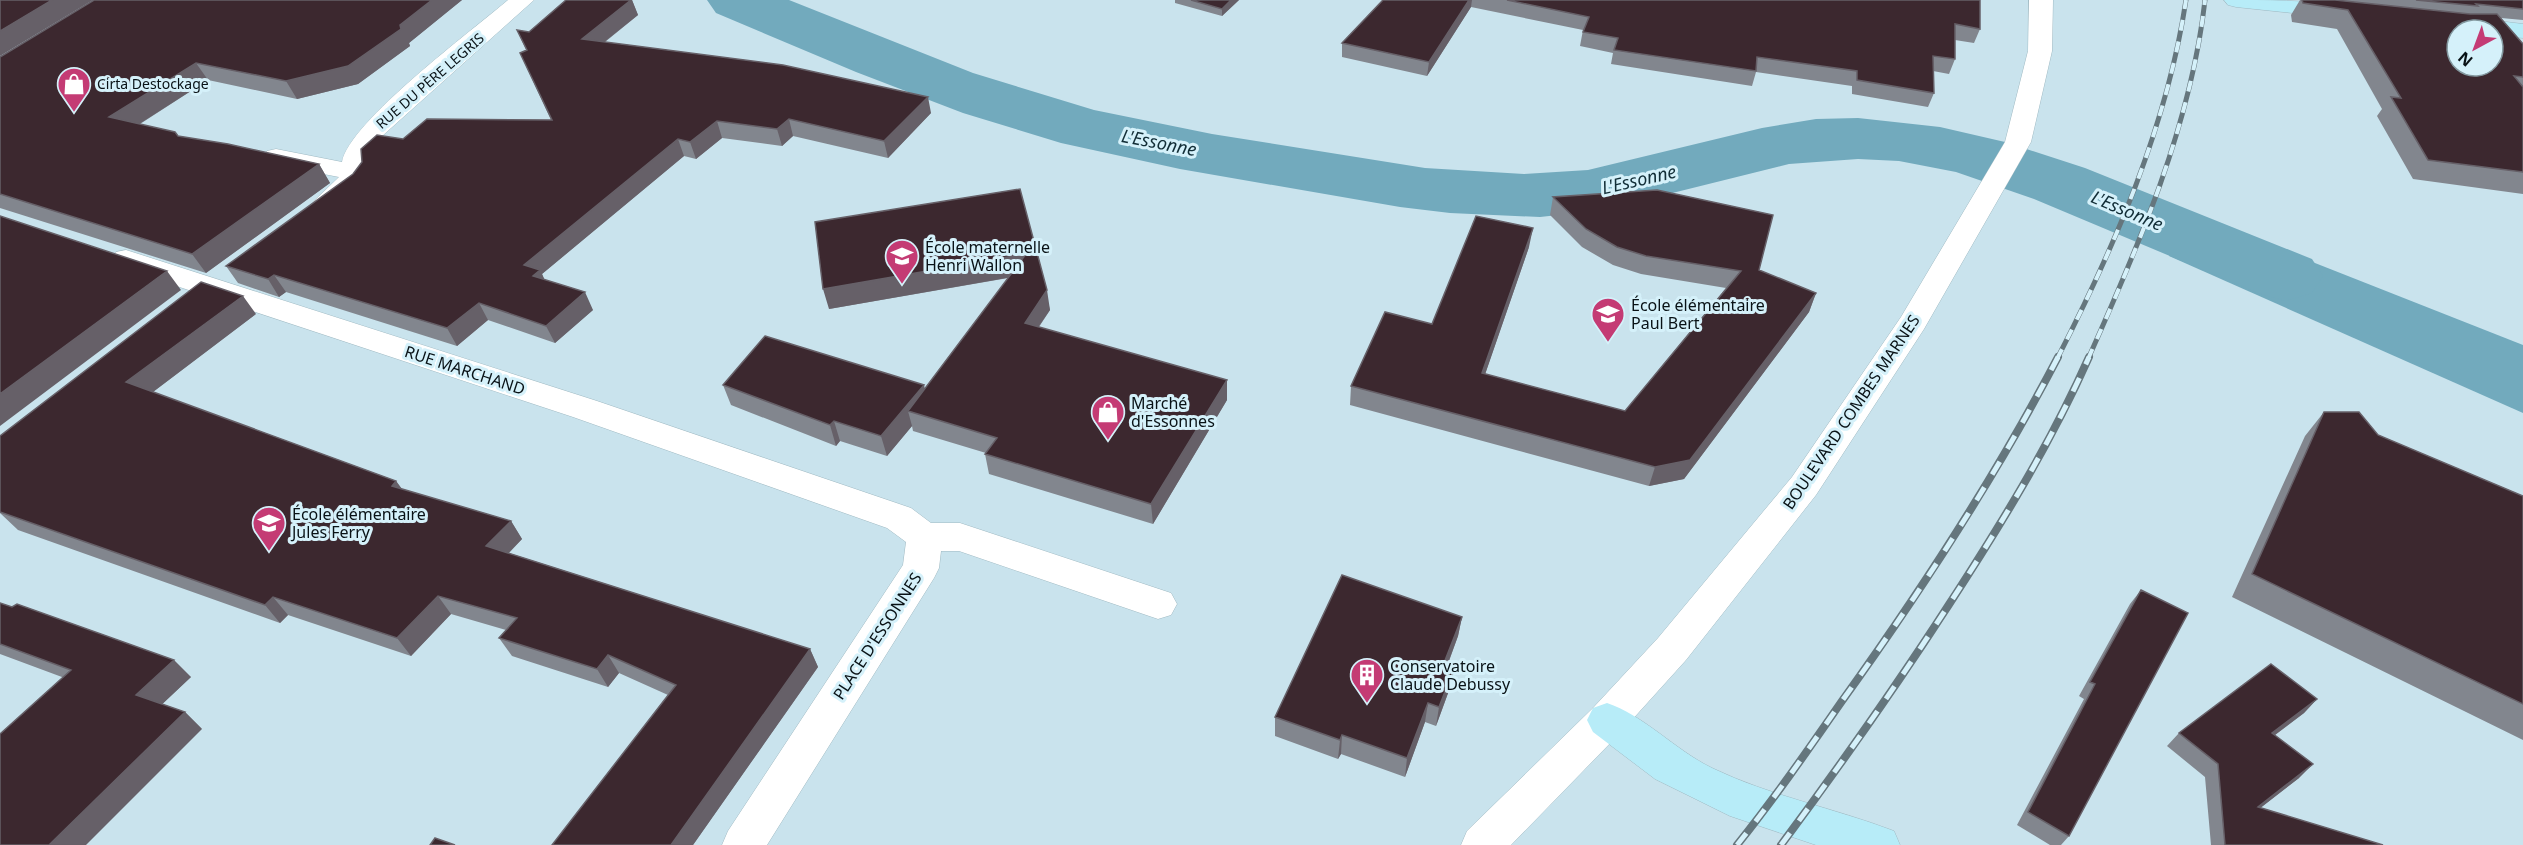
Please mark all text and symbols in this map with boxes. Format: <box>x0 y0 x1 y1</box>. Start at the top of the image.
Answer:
north arrow <box>2445 18 2505 78</box>
street label: RUE DU PÈRE LEGRIS <box>372 28 488 133</box>
text: N <box>2453 47 2477 72</box>
shop icon: Cirta Destockage <box>56 66 92 113</box>
place label: Cirta Destockage <box>97 74 209 93</box>
water label: L'Essonne <box>1120 123 1199 161</box>
water label: L'Essonne <box>1599 159 1678 199</box>
water label: L'Essonne <box>2088 184 2167 236</box>
place label: École maternelle Henri Wallon <box>925 236 1050 276</box>
school or university icon: École maternelle Henri Wallon <box>884 238 920 285</box>
place label: École élémentaire Paul Bert <box>1631 294 1765 334</box>
school or university icon: École élémentaire Paul Bert <box>1590 296 1626 343</box>
street label: BOULEVARD COMBES MARNES <box>1777 310 1925 514</box>
street label: RUE MARCHAND <box>402 340 528 400</box>
place label: Marché d'Essonnes <box>1131 392 1215 432</box>
shop icon: Marché d'Essonnes <box>1090 394 1126 441</box>
place label: École élémentaire Jules Ferry <box>290 503 426 543</box>
school or university icon: École élémentaire Jules Ferry <box>251 505 287 552</box>
street label: PLACE D'ESSONNES <box>828 568 926 704</box>
place label: Conservatoire Claude Debussy <box>1390 655 1511 695</box>
building icon: Conservatoire Claude Debussy <box>1349 657 1385 704</box>

